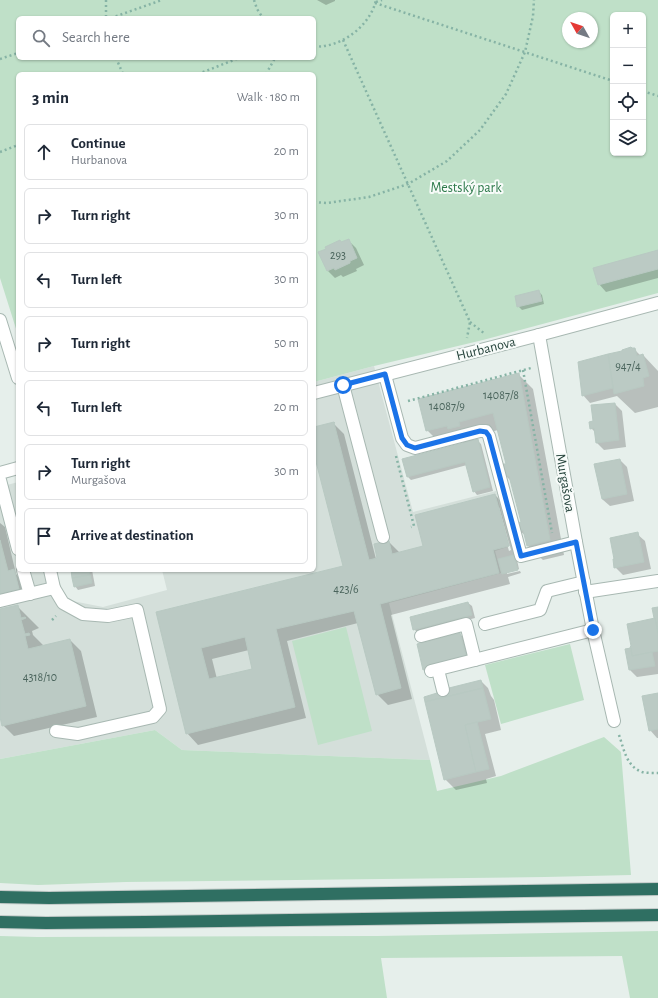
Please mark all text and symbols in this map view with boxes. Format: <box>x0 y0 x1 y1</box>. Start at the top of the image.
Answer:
north arrow <box>562 12 598 48</box>
map controls <box>610 12 646 156</box>
button: + <box>610 12 646 48</box>
search box <box>16 16 316 60</box>
icon: search <box>30 27 52 49</box>
text: Search here <box>62 30 130 45</box>
button: − <box>610 48 646 84</box>
button: locate <box>610 84 646 120</box>
text: 3 min <box>32 89 69 106</box>
text: Walk · 180 m <box>237 91 300 104</box>
button: layers <box>610 120 646 156</box>
text: Continue <box>71 136 126 151</box>
icon: ahead <box>33 141 55 163</box>
text: 20 m <box>274 145 299 158</box>
text: Hurbanova <box>71 154 127 167</box>
park label: Mestský park <box>430 181 502 195</box>
icon: right <box>33 205 55 227</box>
text: Turn right <box>71 208 130 223</box>
text: 30 m <box>274 209 299 222</box>
house number: 293 <box>330 249 346 261</box>
icon: left <box>33 269 55 291</box>
text: Turn left <box>71 272 122 287</box>
text: 30 m <box>274 273 299 286</box>
icon: right <box>33 333 55 355</box>
street label: Hurbanova <box>455 335 518 363</box>
text: Turn right <box>71 336 130 351</box>
text: 50 m <box>274 337 299 350</box>
house number: 947/4 <box>615 360 641 372</box>
route start <box>334 376 352 394</box>
house number: 14087/8 <box>483 389 519 401</box>
icon: left <box>33 397 55 419</box>
text: Turn left <box>71 400 122 415</box>
house number: 14087/9 <box>429 400 465 412</box>
text: 20 m <box>274 401 299 414</box>
street label: Murgašova <box>553 453 577 514</box>
text: Turn right <box>71 456 130 471</box>
icon: right <box>33 461 55 483</box>
text: 30 m <box>274 465 299 478</box>
text: Murgašova <box>71 474 126 487</box>
icon: arrive <box>33 525 55 547</box>
text: Arrive at destination <box>71 528 194 543</box>
house number: 423/6 <box>333 583 359 595</box>
route end <box>584 621 602 639</box>
house number: 4318/10 <box>23 671 57 683</box>

